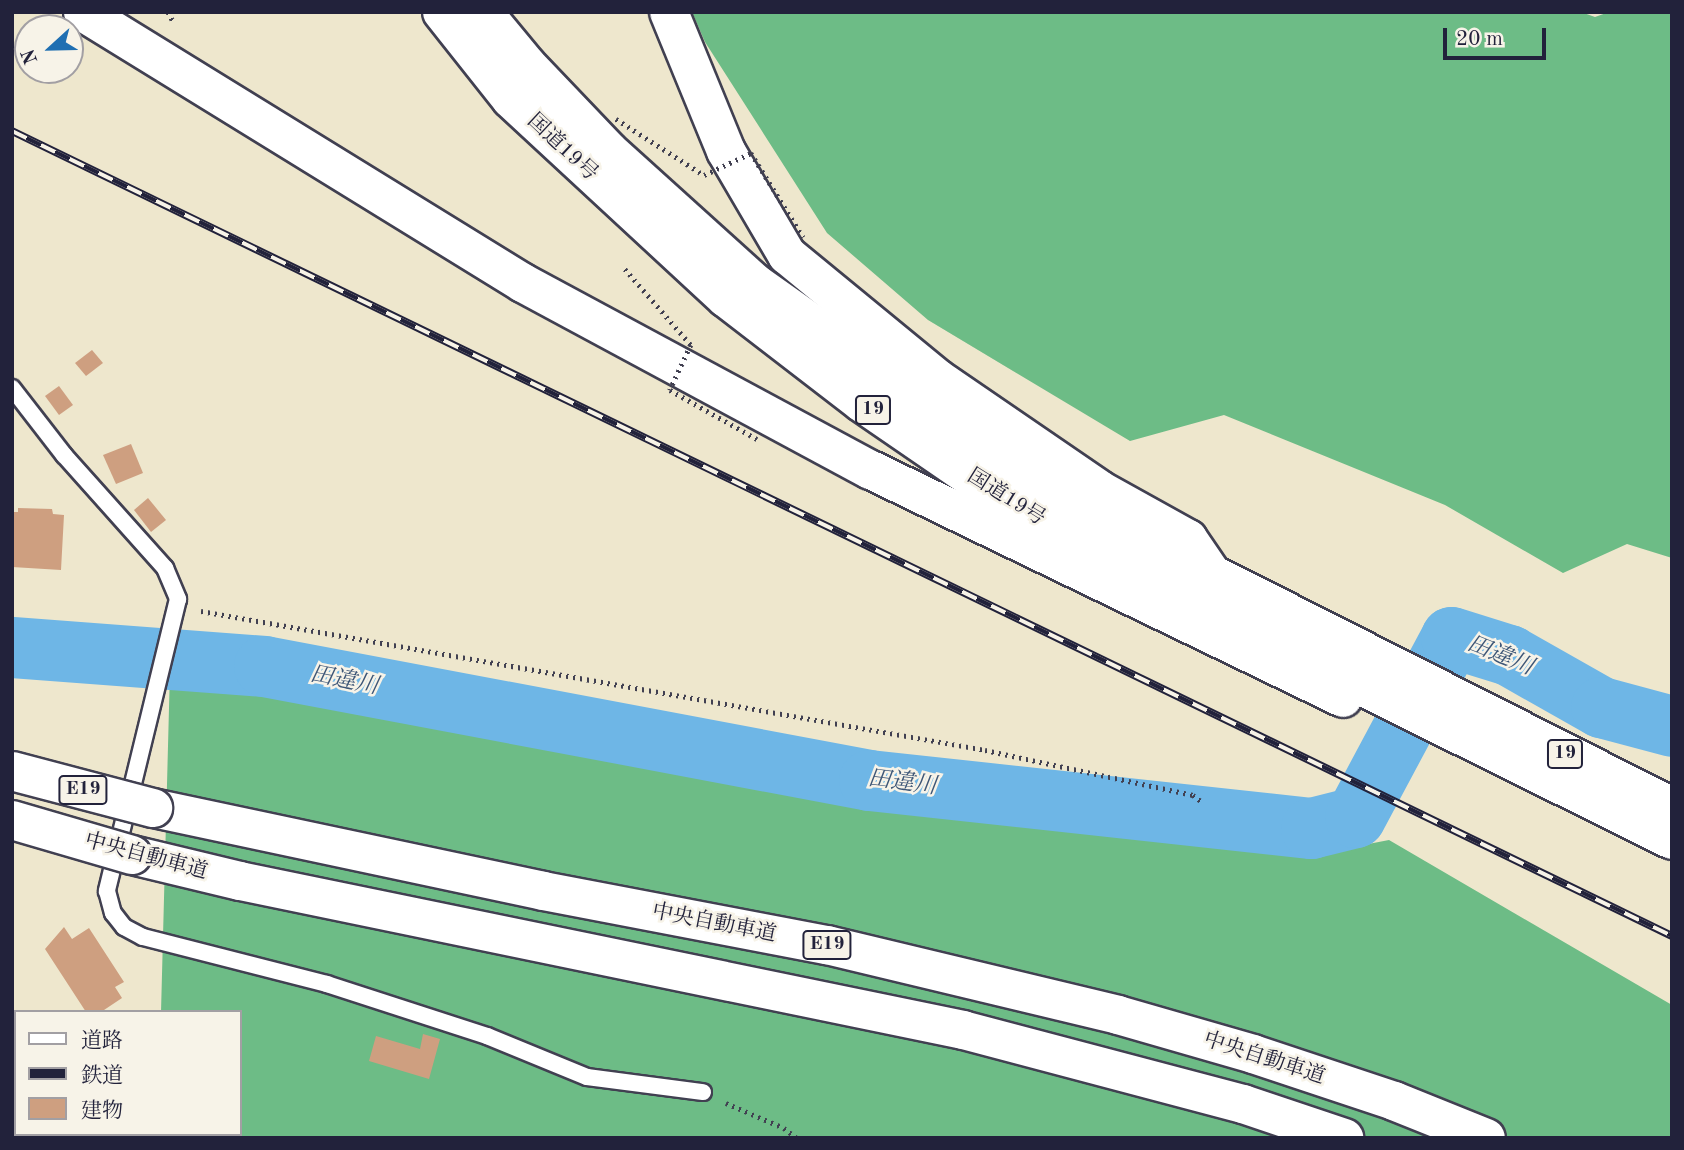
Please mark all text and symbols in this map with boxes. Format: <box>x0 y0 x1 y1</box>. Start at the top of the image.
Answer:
north arrow <box>14 14 84 84</box>
scale bar <box>1446 14 1549 58</box>
text: 20 m <box>1456 29 1503 50</box>
text: N <box>19 46 42 67</box>
street label: 国道19号 <box>521 109 603 187</box>
road number: 19 <box>854 394 892 426</box>
street label: 国道19号 <box>962 464 1050 532</box>
water label: 田違川 <box>1463 630 1537 682</box>
water label: 田違川 <box>308 661 380 701</box>
road number: 19 <box>1546 738 1584 769</box>
water label: 田違川 <box>866 765 938 801</box>
road number: E19 <box>57 775 109 806</box>
street label: 中央自動車道 <box>82 829 210 885</box>
street label: 中央自動車道 <box>650 900 778 948</box>
road number: E19 <box>801 930 853 960</box>
legend <box>14 1010 242 1136</box>
street label: 中央自動車道 <box>1200 1028 1328 1090</box>
text: 道路 <box>81 1031 123 1052</box>
text: 鉄道 <box>81 1066 123 1087</box>
text: 建物 <box>81 1101 123 1122</box>

